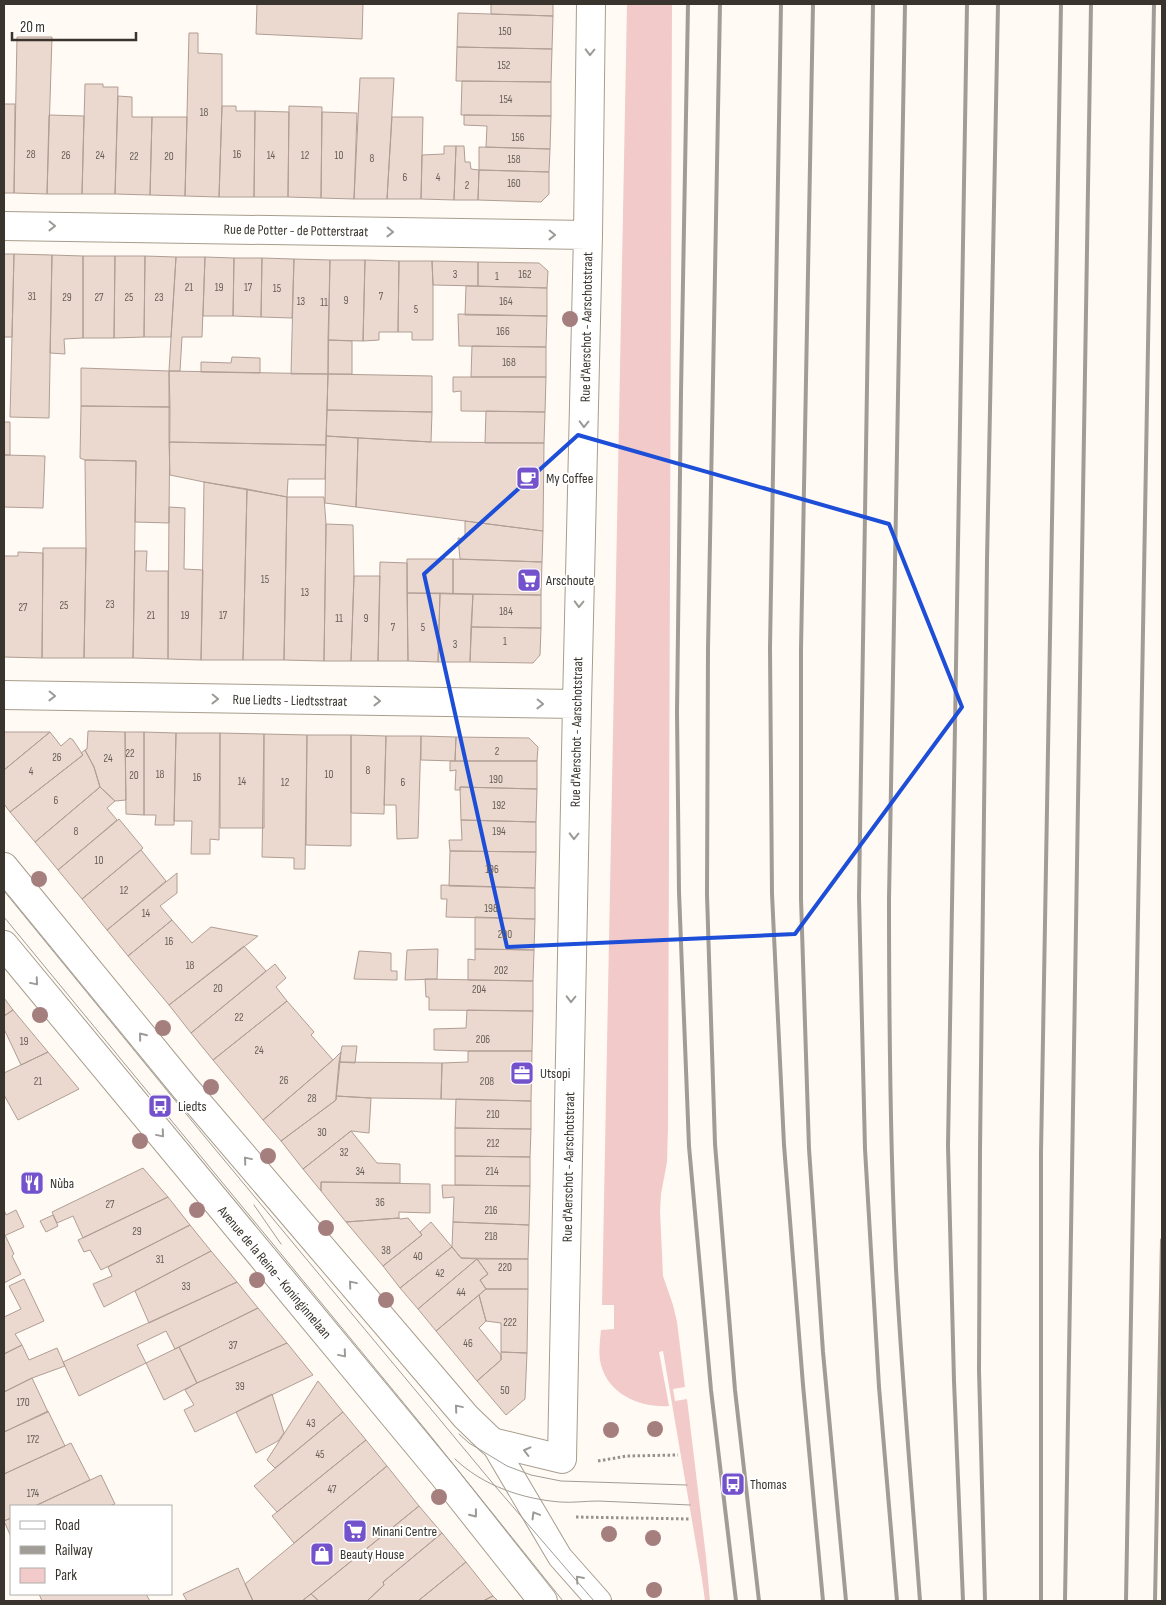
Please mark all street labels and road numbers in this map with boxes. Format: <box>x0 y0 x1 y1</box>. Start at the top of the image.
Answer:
street label: Rue de Potter - de Potterstraat <box>224 221 368 240</box>
street label: Rue d'Aerschot - Aarschotstraat <box>577 252 596 402</box>
street label: Rue d'Aerschot - Aarschotstraat <box>567 657 586 807</box>
street label: Rue Liedts - Liedtsstraat <box>233 691 347 710</box>
street label: Rue d'Aerschot - Aarschotstraat <box>559 1092 578 1242</box>
street label: Avenue de la Reine - Koninginnelaan <box>214 1202 335 1342</box>

